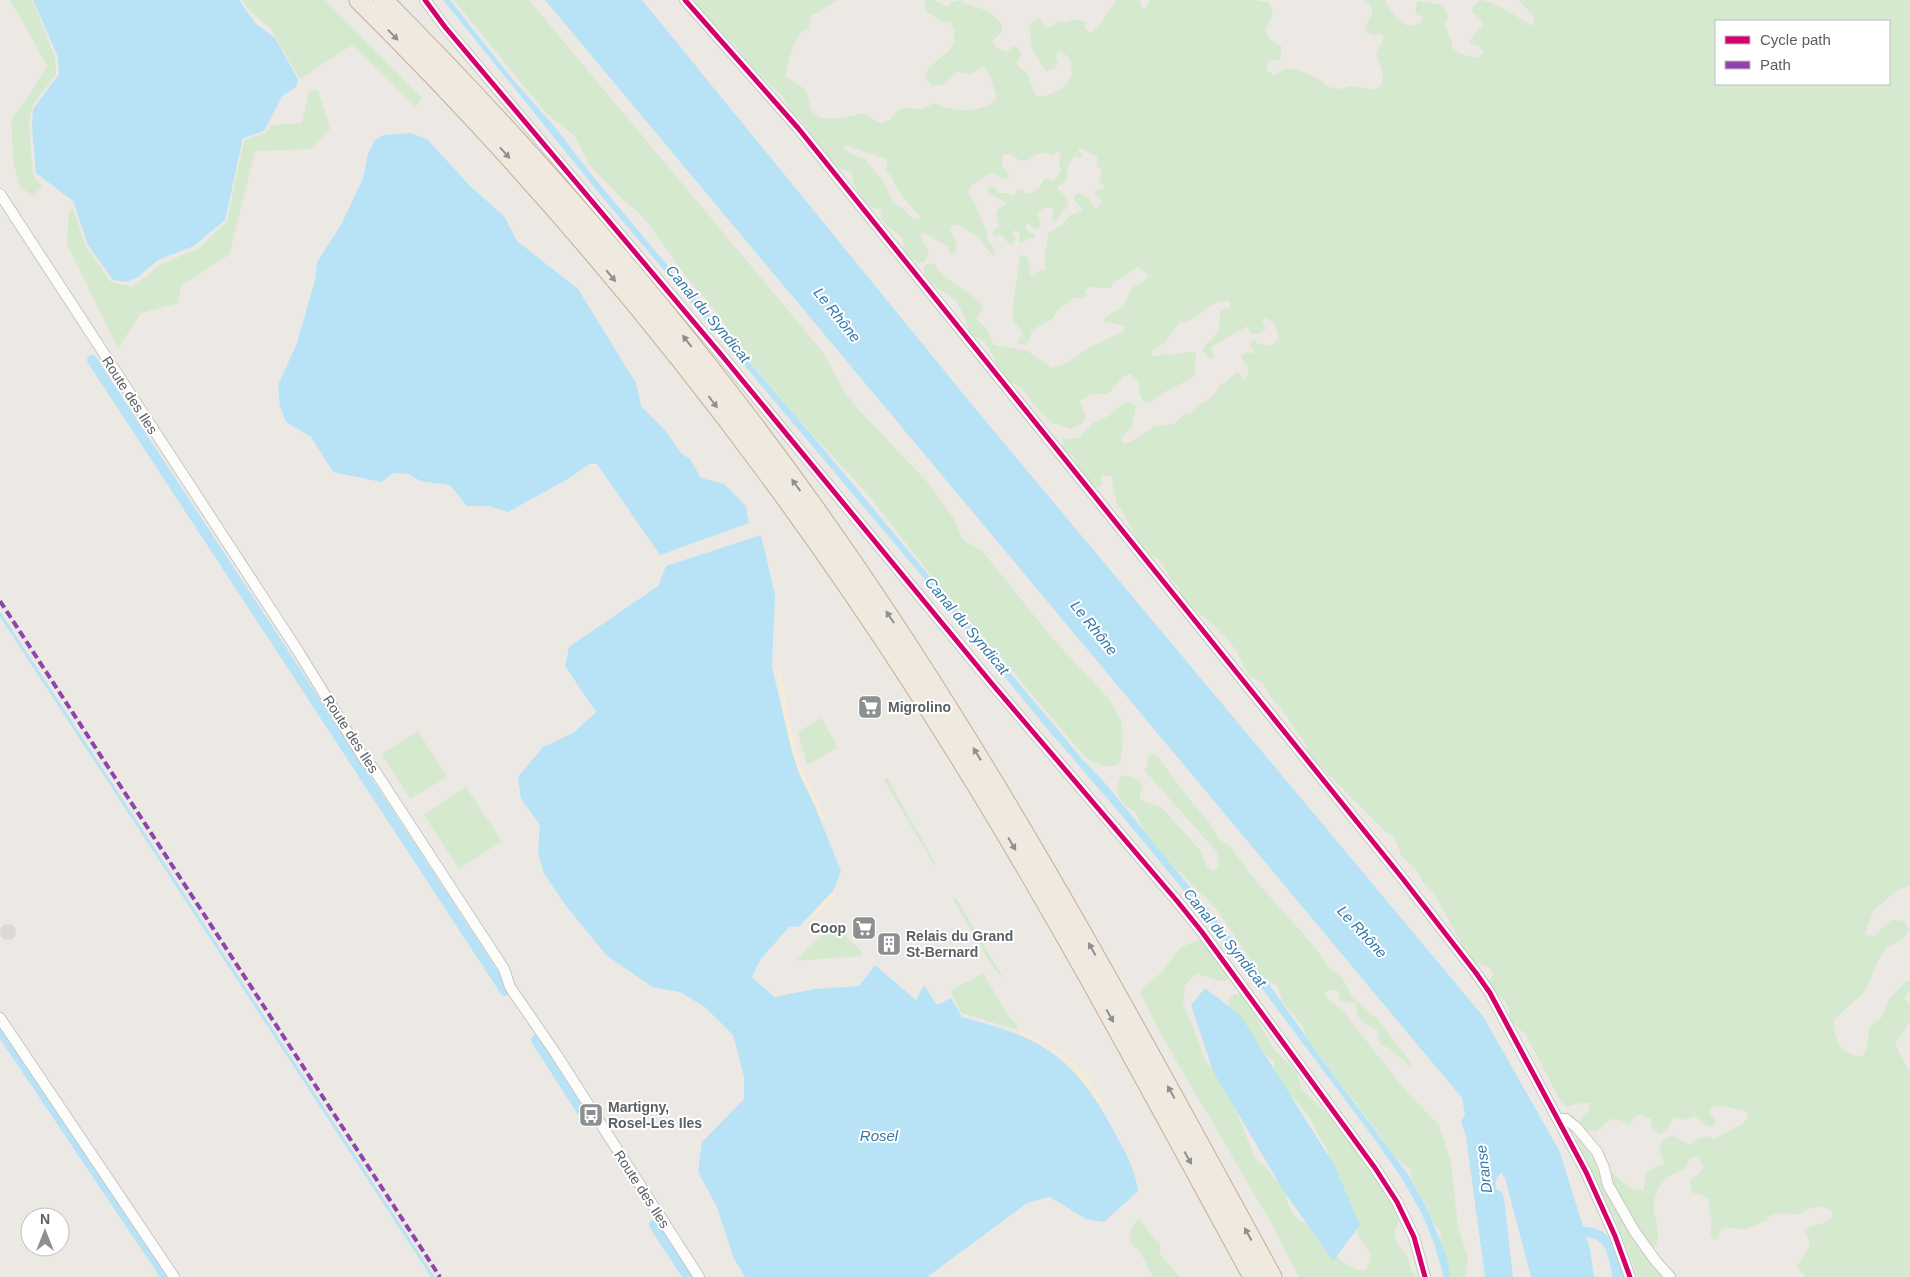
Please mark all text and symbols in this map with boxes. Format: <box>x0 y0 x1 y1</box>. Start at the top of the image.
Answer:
legend <box>1715 20 1890 85</box>
one-way arrow <box>387 28 399 40</box>
text: Cycle path <box>1760 31 1831 48</box>
text: Path <box>1760 56 1791 73</box>
one-way arrow <box>499 146 511 158</box>
water label: Canal du Syndicat <box>663 262 755 366</box>
one-way arrow <box>606 269 617 282</box>
water label: Le Rhône <box>810 284 864 345</box>
one-way arrow <box>681 335 692 348</box>
street label: Route des Iles <box>99 353 161 437</box>
one-way arrow <box>708 395 718 409</box>
one-way arrow <box>791 478 801 492</box>
water label: Canal du Syndicat <box>922 574 1014 678</box>
water label: Le Rhône <box>1067 597 1121 658</box>
one-way arrow <box>885 611 894 624</box>
street label: Route des Iles <box>320 692 382 776</box>
supermarket icon: Migrolino <box>857 694 883 720</box>
place label: Migrolino <box>888 699 951 715</box>
one-way arrow <box>972 748 982 761</box>
one-way arrow <box>1008 838 1017 851</box>
water label: Canal du Syndicat <box>1180 885 1271 991</box>
water label: Le Rhône <box>1334 902 1391 961</box>
supermarket icon: Coop <box>851 915 877 941</box>
place label: Coop <box>810 920 846 936</box>
place label: Relais du Grand St-Bernard <box>906 928 1013 960</box>
building icon: Relais du Grand St-Bernard <box>876 931 902 957</box>
one-way arrow <box>1087 943 1096 956</box>
one-way arrow <box>1106 1008 1114 1023</box>
one-way arrow <box>1166 1085 1175 1098</box>
place label: Martigny, Rosel-Les Iles <box>608 1099 702 1131</box>
bus stop icon: Martigny, Rosel-Les Iles <box>578 1102 604 1128</box>
water label: Rosel <box>860 1127 899 1144</box>
water label: Dranse <box>1472 1144 1495 1194</box>
street label: Route des Iles <box>611 1147 673 1231</box>
one-way arrow <box>1184 1151 1192 1166</box>
north arrow <box>20 1207 70 1257</box>
text: N <box>40 1211 50 1227</box>
one-way arrow <box>1244 1227 1253 1241</box>

